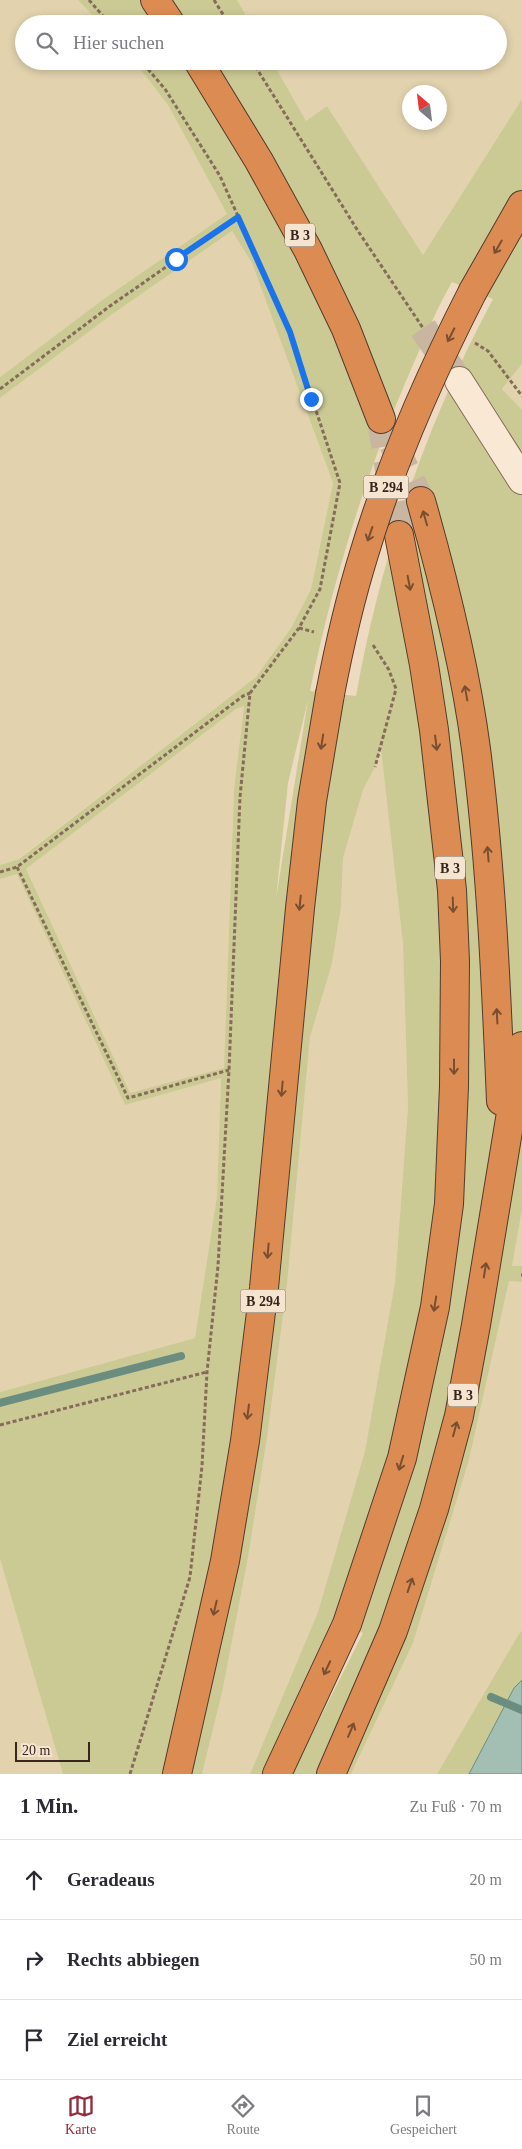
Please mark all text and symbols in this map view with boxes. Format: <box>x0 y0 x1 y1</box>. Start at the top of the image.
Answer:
search box <box>15 15 507 70</box>
icon: search <box>33 29 61 57</box>
text: Hier suchen <box>73 32 164 53</box>
north arrow <box>402 85 447 130</box>
road number: B 3 <box>285 224 315 246</box>
one-way arrow <box>492 240 502 254</box>
route start <box>165 248 188 271</box>
one-way arrow <box>446 327 456 342</box>
route end <box>300 388 323 411</box>
road number: B 294 <box>364 476 408 498</box>
one-way arrow <box>420 510 430 526</box>
one-way arrow <box>365 525 374 541</box>
one-way arrow <box>404 575 414 591</box>
one-way arrow <box>461 685 470 701</box>
one-way arrow <box>316 733 326 749</box>
one-way arrow <box>431 735 441 751</box>
one-way arrow <box>483 846 492 862</box>
road number: B 3 <box>435 856 465 880</box>
one-way arrow <box>295 895 305 911</box>
one-way arrow <box>448 896 458 913</box>
one-way arrow <box>493 1008 502 1024</box>
one-way arrow <box>449 1059 459 1075</box>
one-way arrow <box>277 1081 287 1097</box>
one-way arrow <box>263 1242 272 1258</box>
one-way arrow <box>480 1262 490 1278</box>
road number: B 294 <box>240 1290 286 1312</box>
one-way arrow <box>430 1296 440 1312</box>
road number: B 3 <box>448 1384 478 1406</box>
one-way arrow <box>243 1404 253 1420</box>
one-way arrow <box>451 1422 461 1438</box>
one-way arrow <box>395 1455 405 1471</box>
one-way arrow <box>406 1578 415 1594</box>
one-way arrow <box>210 1600 219 1616</box>
one-way arrow <box>321 1660 331 1675</box>
one-way arrow <box>347 1723 357 1738</box>
scale bar <box>15 1739 90 1762</box>
text: 20 m <box>22 1743 50 1758</box>
text: 1 Min. <box>20 1794 78 1818</box>
text: Zu Fuß · 70 m <box>410 1798 502 1815</box>
icon: ahead <box>20 1866 48 1894</box>
text: Geradeaus <box>67 1869 155 1890</box>
text: 20 m <box>470 1871 502 1888</box>
icon: right <box>20 1946 48 1974</box>
text: Rechts abbiegen <box>67 1949 199 1970</box>
text: 50 m <box>470 1951 502 1968</box>
icon: arrive <box>20 2026 48 2054</box>
text: Ziel erreicht <box>67 2029 167 2050</box>
tab: Karte <box>65 2092 96 2138</box>
tab: Route <box>226 2092 260 2138</box>
tab: Gespeichert <box>390 2092 457 2138</box>

